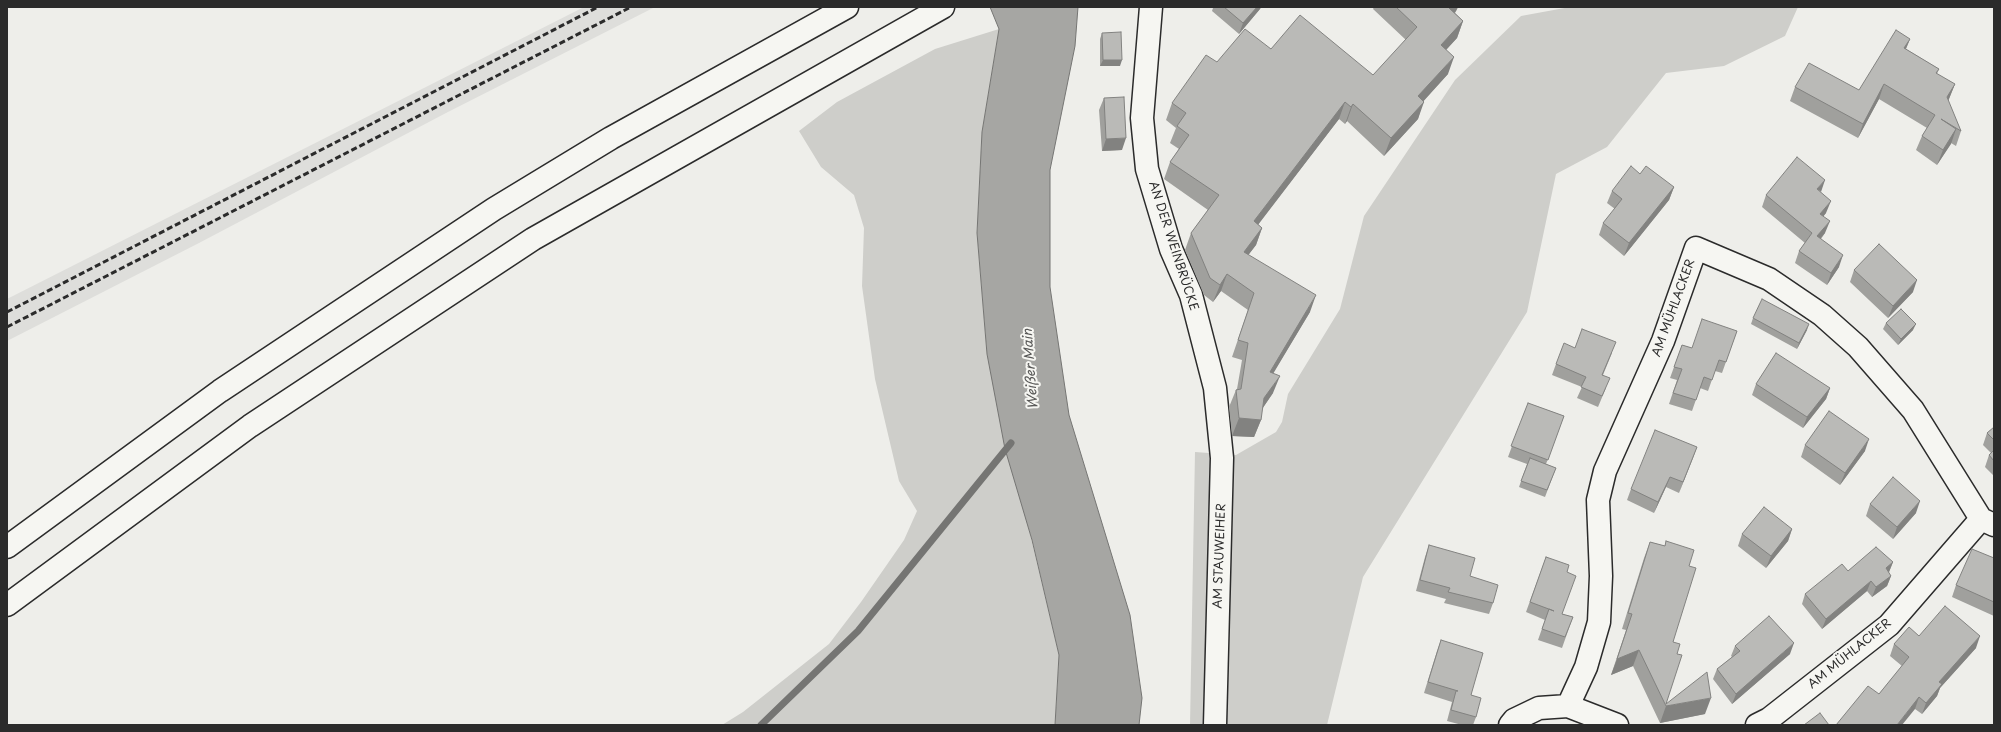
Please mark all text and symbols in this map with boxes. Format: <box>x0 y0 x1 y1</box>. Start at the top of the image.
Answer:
street label: AN DER WEINBRÜCKE <box>1145 179 1201 313</box>
street label: AM MÜHLACKER <box>1650 257 1698 359</box>
water label: Weißer Main <box>1020 328 1042 410</box>
street label: AM STAUWEIHER <box>1211 503 1229 609</box>
street label: AM MÜHLACKER <box>1805 616 1895 692</box>

